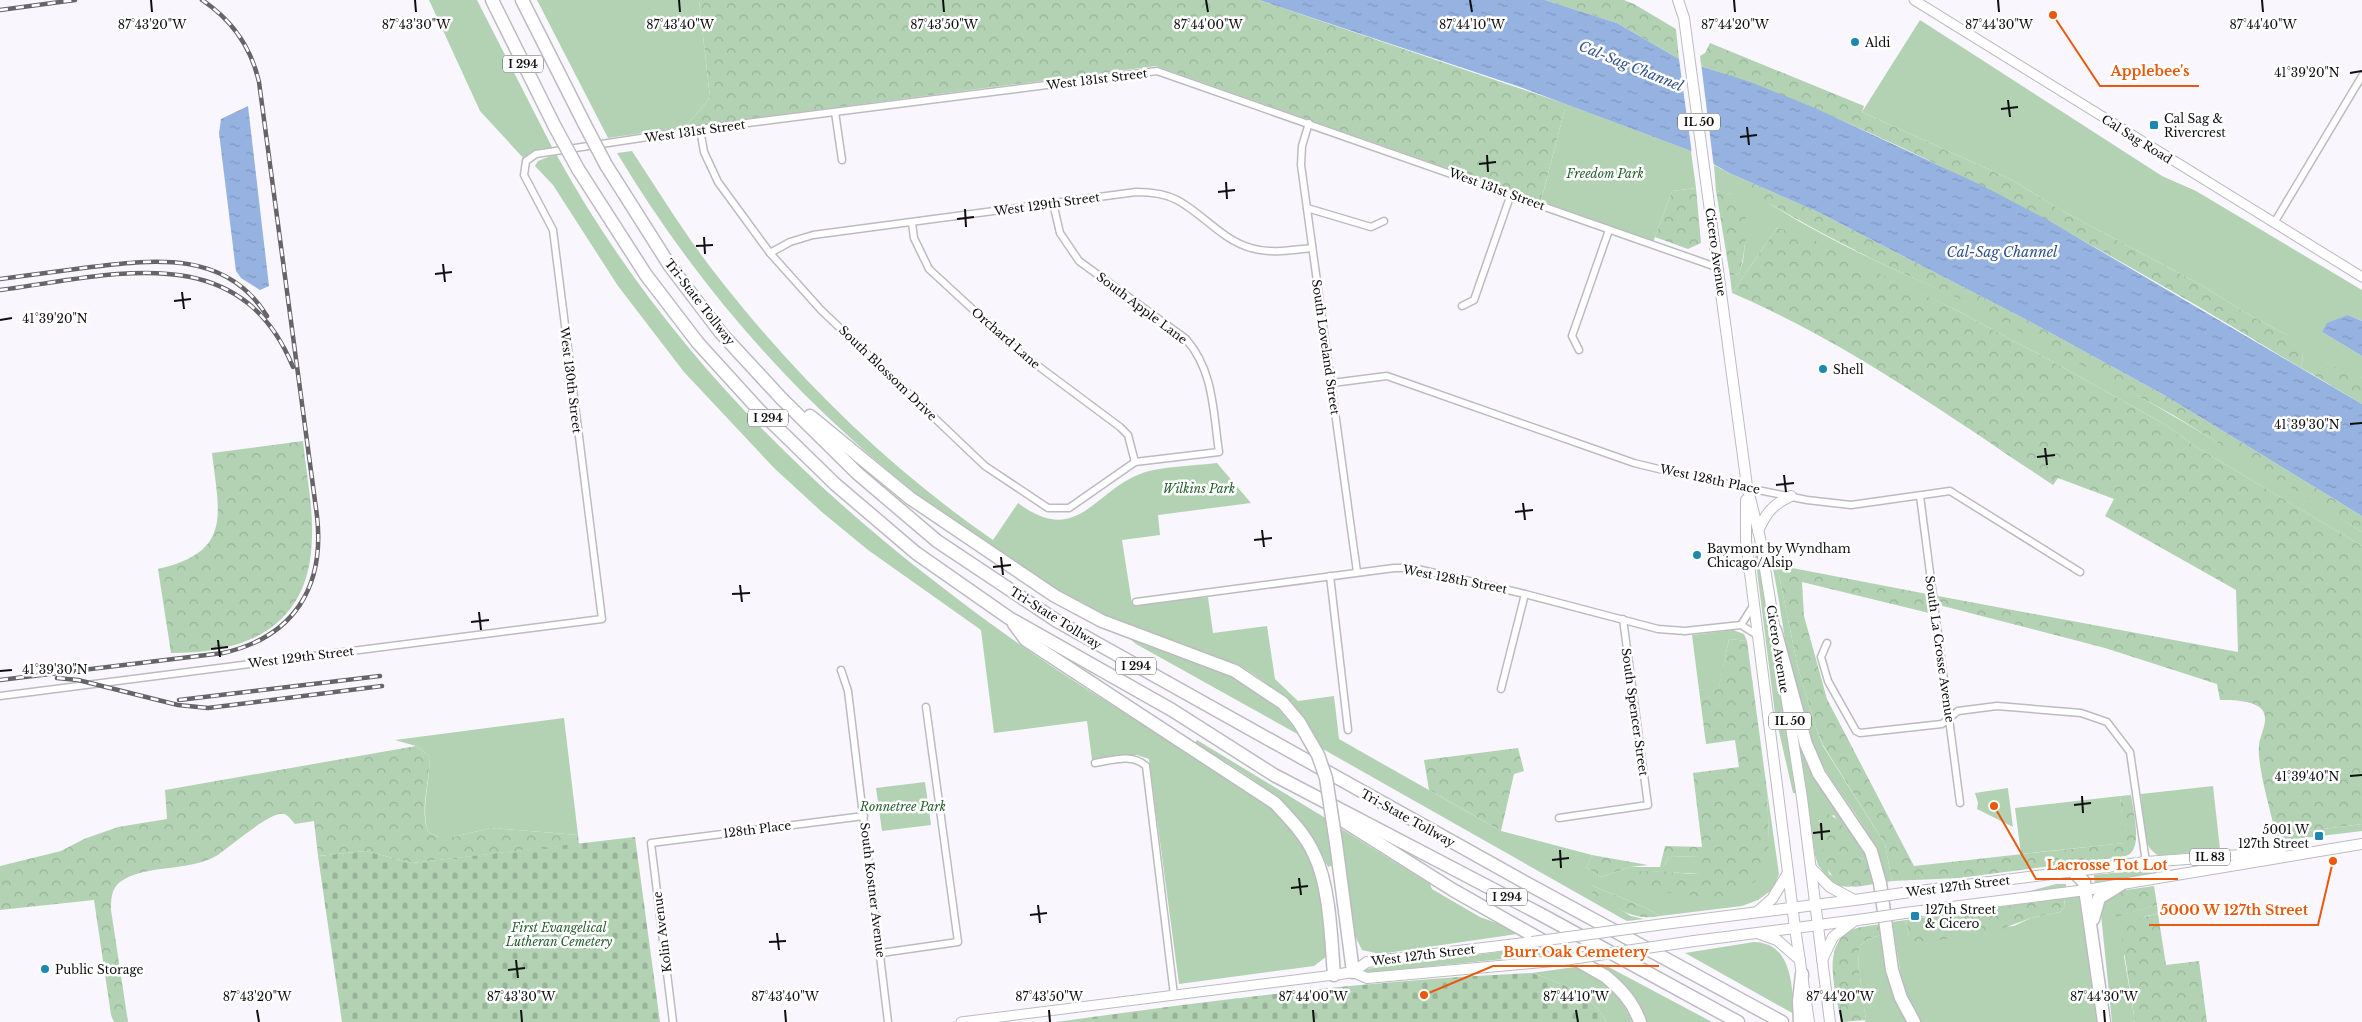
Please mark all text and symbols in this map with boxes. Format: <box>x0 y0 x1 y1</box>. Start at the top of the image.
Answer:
text: 87°43'20"W <box>118 17 187 32</box>
text: 87°43'30"W <box>382 17 451 32</box>
text: 87°43'40"W <box>646 17 715 32</box>
text: 87°43'50"W <box>910 17 979 32</box>
text: 87°44'00"W <box>1173 17 1243 32</box>
text: 87°44'10"W <box>1439 17 1506 32</box>
text: 87°44'20"W <box>1701 17 1770 32</box>
text: 87°44'30"W <box>1965 17 2034 32</box>
text: 87°44'40"W <box>2229 17 2297 32</box>
place label: Aldi <box>1864 35 1890 50</box>
marker: Aldi <box>1849 36 1861 48</box>
water label: Cal-Sag Channel <box>1576 37 1686 95</box>
road number: I 294 <box>503 56 543 72</box>
callout: Applebee's <box>2100 57 2199 86</box>
text: Applebee's <box>2110 62 2190 80</box>
street label: West 131st Street <box>1045 65 1149 93</box>
text: 41°39'20"N <box>2274 65 2340 80</box>
street label: Cal Sag Road <box>2099 111 2175 167</box>
place label: Cal Sag & Rivercrest <box>2164 111 2226 140</box>
road number: IL 50 <box>1678 114 1720 130</box>
street label: West 131st Street <box>643 116 747 146</box>
marker: Cal Sag & Rivercrest <box>2148 119 2160 131</box>
street label: West 131st Street <box>1446 164 1548 213</box>
park label: Freedom Park <box>1565 166 1644 181</box>
street label: West 129th Street <box>992 189 1101 219</box>
street label: Cicero Avenue <box>1702 207 1730 297</box>
water label: Cal-Sag Channel <box>1947 243 2058 261</box>
street label: Tri-State Tollway <box>662 256 739 348</box>
street label: South Apple Lane <box>1094 269 1190 347</box>
street label: South Loveland Street <box>1309 278 1343 416</box>
street label: Orchard Lane <box>969 304 1043 372</box>
text: 41°39'20"N <box>22 311 88 326</box>
street label: South Blossom Drive <box>836 322 940 424</box>
street label: West 130th Street <box>557 325 585 435</box>
place label: Shell <box>1833 362 1864 377</box>
marker: Shell <box>1817 363 1829 375</box>
road number: I 294 <box>748 409 788 426</box>
text: 41°39'30"N <box>2274 417 2340 432</box>
street label: West 128th Place <box>1658 461 1761 497</box>
park label: Wilkins Park <box>1163 481 1235 496</box>
place label: Baymont by Wyndham Chicago/Alsip <box>1707 541 1851 570</box>
marker: Baymont by Wyndham Chicago/Alsip <box>1691 549 1703 561</box>
street label: West 128th Street <box>1401 561 1509 597</box>
street label: South La Crosse Avenue <box>1922 575 1958 723</box>
street label: Tri-State Tollway <box>1007 584 1105 652</box>
street label: Cicero Avenue <box>1764 604 1792 694</box>
street label: West 129th Street <box>246 643 355 671</box>
street label: South Spencer Street <box>1619 647 1651 777</box>
road number: I 294 <box>1116 658 1156 674</box>
text: 41°39'30"N <box>22 662 88 677</box>
road number: IL 50 <box>1769 712 1811 729</box>
text: 41°39'40"N <box>2275 769 2339 784</box>
street label: Tri-State Tollway <box>1358 786 1458 850</box>
park label: Ronnetree Park <box>859 799 946 814</box>
street label: 128th Place <box>722 817 792 841</box>
street label: South Kostner Avenue <box>857 822 889 958</box>
place label: 5001 W 127th Street <box>2238 822 2310 851</box>
marker: 5001 W 127th Street <box>2313 830 2325 842</box>
road number: IL 83 <box>2190 849 2230 866</box>
callout: Lacrosse Tot Lot <box>2036 850 2178 879</box>
text: Lacrosse Tot Lot <box>2046 856 2168 874</box>
street label: West 127th Street <box>1904 872 2011 900</box>
road number: I 294 <box>1487 889 1527 906</box>
street label: Kolin Avenue <box>650 890 674 973</box>
callout: 5000 W 127th Street <box>2149 896 2318 925</box>
text: 5000 W 127th Street <box>2160 901 2309 919</box>
place label: 127th Street & Cicero <box>1925 902 1997 931</box>
marker: 127th Street & Cicero <box>1909 910 1921 922</box>
park label: First Evangelical Lutheran Cemetery <box>505 920 613 949</box>
callout: Burr Oak Cemetery <box>1493 937 1659 966</box>
street label: West 127th Street <box>1369 941 1476 969</box>
text: Burr Oak Cemetery <box>1503 943 1650 961</box>
place label: Public Storage <box>55 962 144 977</box>
marker: Public Storage <box>39 963 51 975</box>
text: 87°43'20"W <box>223 989 292 1004</box>
text: 87°43'30"W <box>487 989 556 1004</box>
text: 87°43'40"W <box>751 989 820 1004</box>
text: 87°43'50"W <box>1015 989 1084 1004</box>
text: 87°44'00"W <box>1278 989 1348 1004</box>
text: 87°44'10"W <box>1543 989 1610 1004</box>
text: 87°44'20"W <box>1806 989 1875 1004</box>
text: 87°44'30"W <box>2070 989 2139 1004</box>

